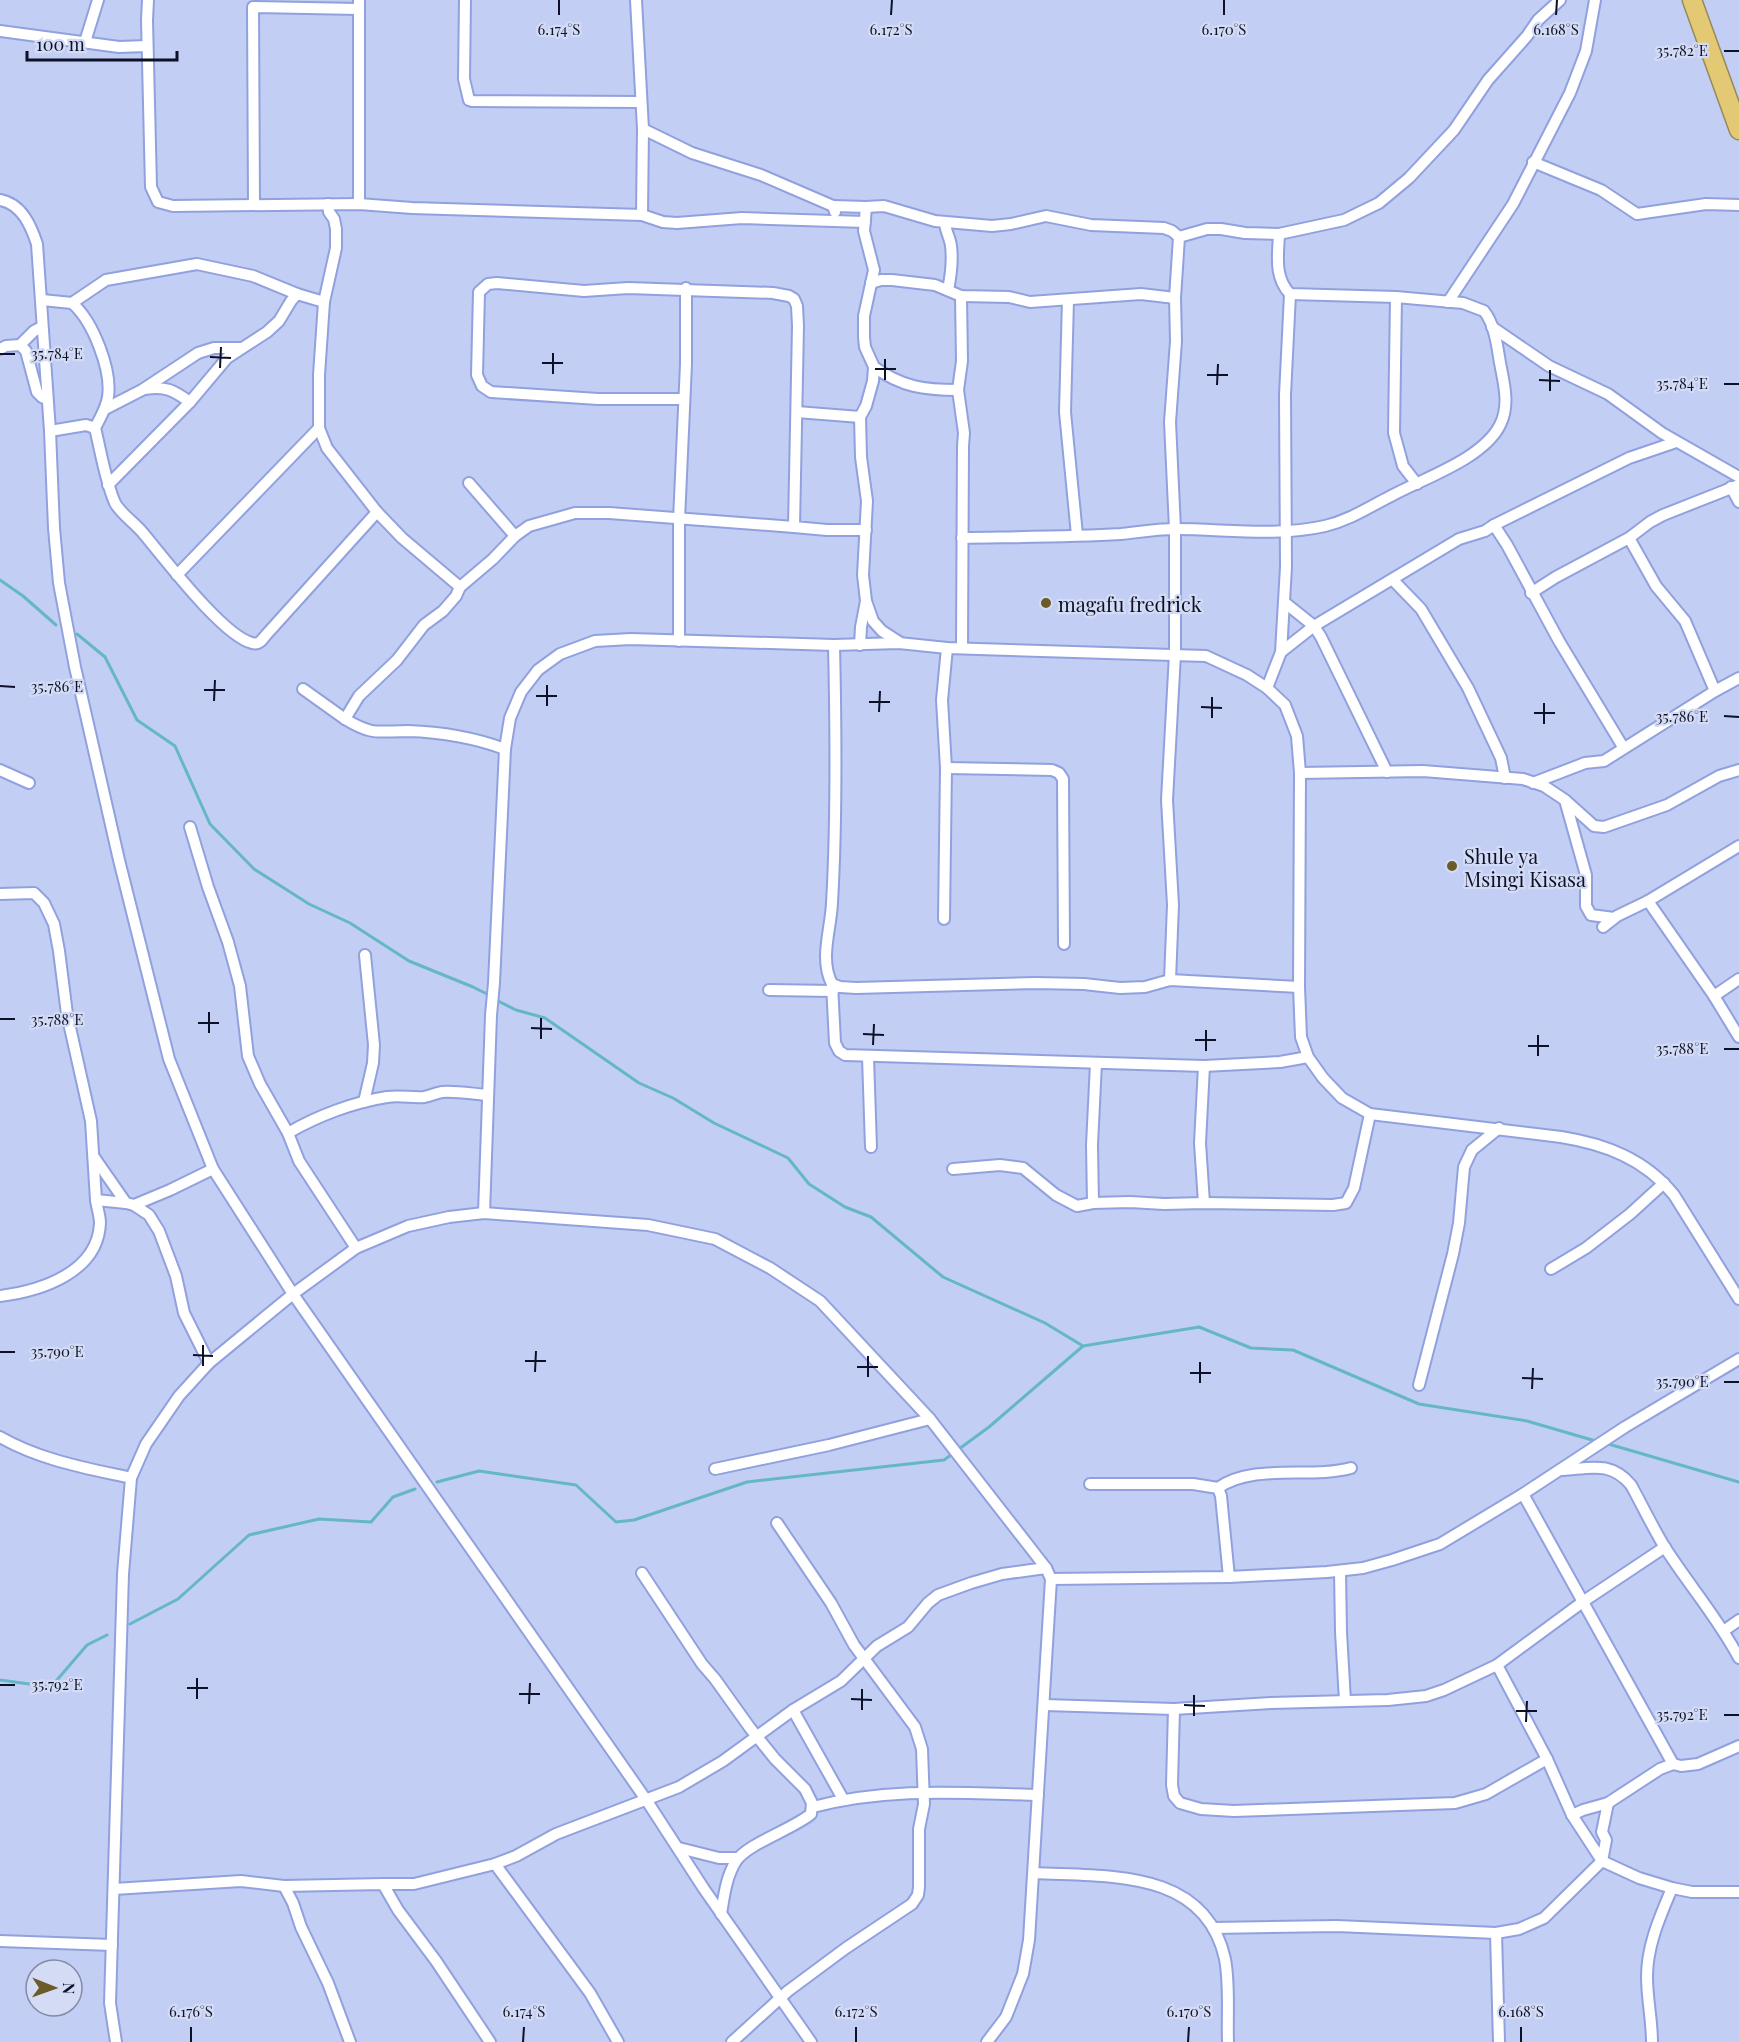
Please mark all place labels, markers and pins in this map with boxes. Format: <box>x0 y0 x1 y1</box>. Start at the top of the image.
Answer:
place label: magafu fredrick <box>1058 590 1202 617</box>
marker: magafu fredrick <box>1039 596 1053 610</box>
place label: Shule ya Msingi Kisasa <box>1464 842 1586 892</box>
marker: Shule ya Msingi Kisasa <box>1445 859 1459 873</box>

